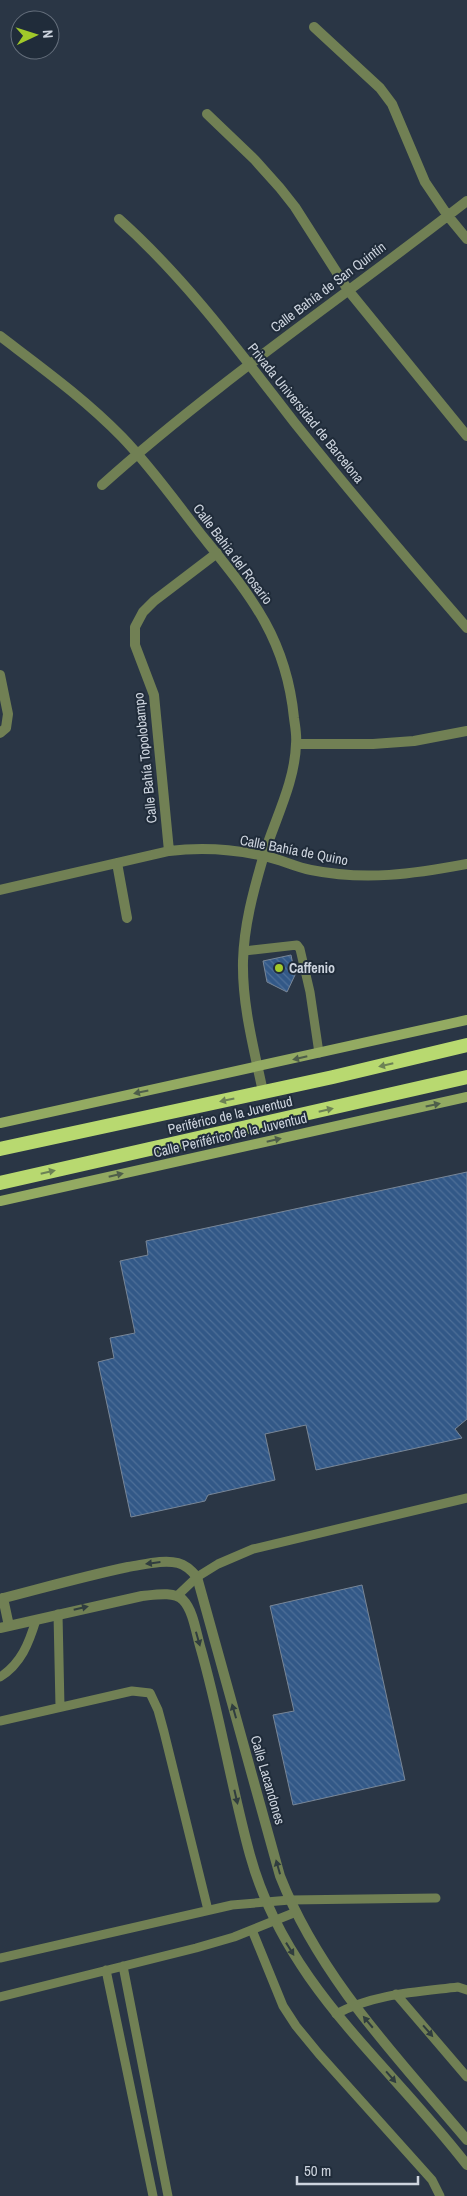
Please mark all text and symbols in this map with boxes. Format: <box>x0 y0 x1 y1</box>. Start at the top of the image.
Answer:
north arrow <box>10 10 60 60</box>
text: N <box>39 29 57 39</box>
street label: Calle Bahía de San Quintín <box>267 238 389 336</box>
street label: Privada Universidad de Barcelona <box>244 339 369 487</box>
street label: Calle Bahia del Rosario <box>189 500 277 608</box>
street label: Calle Bahía Topolobampo <box>129 692 161 824</box>
street label: Calle Bahía de Quino <box>238 831 350 869</box>
place label: Caffenio <box>289 959 335 977</box>
marker: Caffenio <box>273 962 285 974</box>
one-way arrow <box>292 1054 307 1062</box>
one-way arrow <box>378 1061 393 1069</box>
one-way arrow <box>134 1088 149 1096</box>
street label: Periférico de la Juventud <box>166 1092 294 1138</box>
one-way arrow <box>218 1096 234 1104</box>
one-way arrow <box>426 1100 442 1108</box>
one-way arrow <box>318 1106 333 1114</box>
street label: Calle Periférico de la Juventud <box>151 1109 309 1161</box>
one-way arrow <box>267 1136 282 1144</box>
one-way arrow <box>40 1168 56 1176</box>
one-way arrow <box>108 1171 123 1179</box>
one-way arrow <box>145 1560 161 1568</box>
one-way arrow <box>74 1604 90 1612</box>
one-way arrow <box>194 1632 202 1647</box>
one-way arrow <box>230 1703 238 1718</box>
street label: Calle Lacandones <box>247 1733 289 1827</box>
one-way arrow <box>232 1790 240 1805</box>
one-way arrow <box>274 1860 282 1875</box>
one-way arrow <box>286 1943 295 1956</box>
one-way arrow <box>363 2016 374 2028</box>
one-way arrow <box>422 2024 433 2037</box>
one-way arrow <box>385 2070 397 2082</box>
scale bar <box>297 2154 418 2186</box>
text: 50 m <box>304 2160 331 2181</box>

